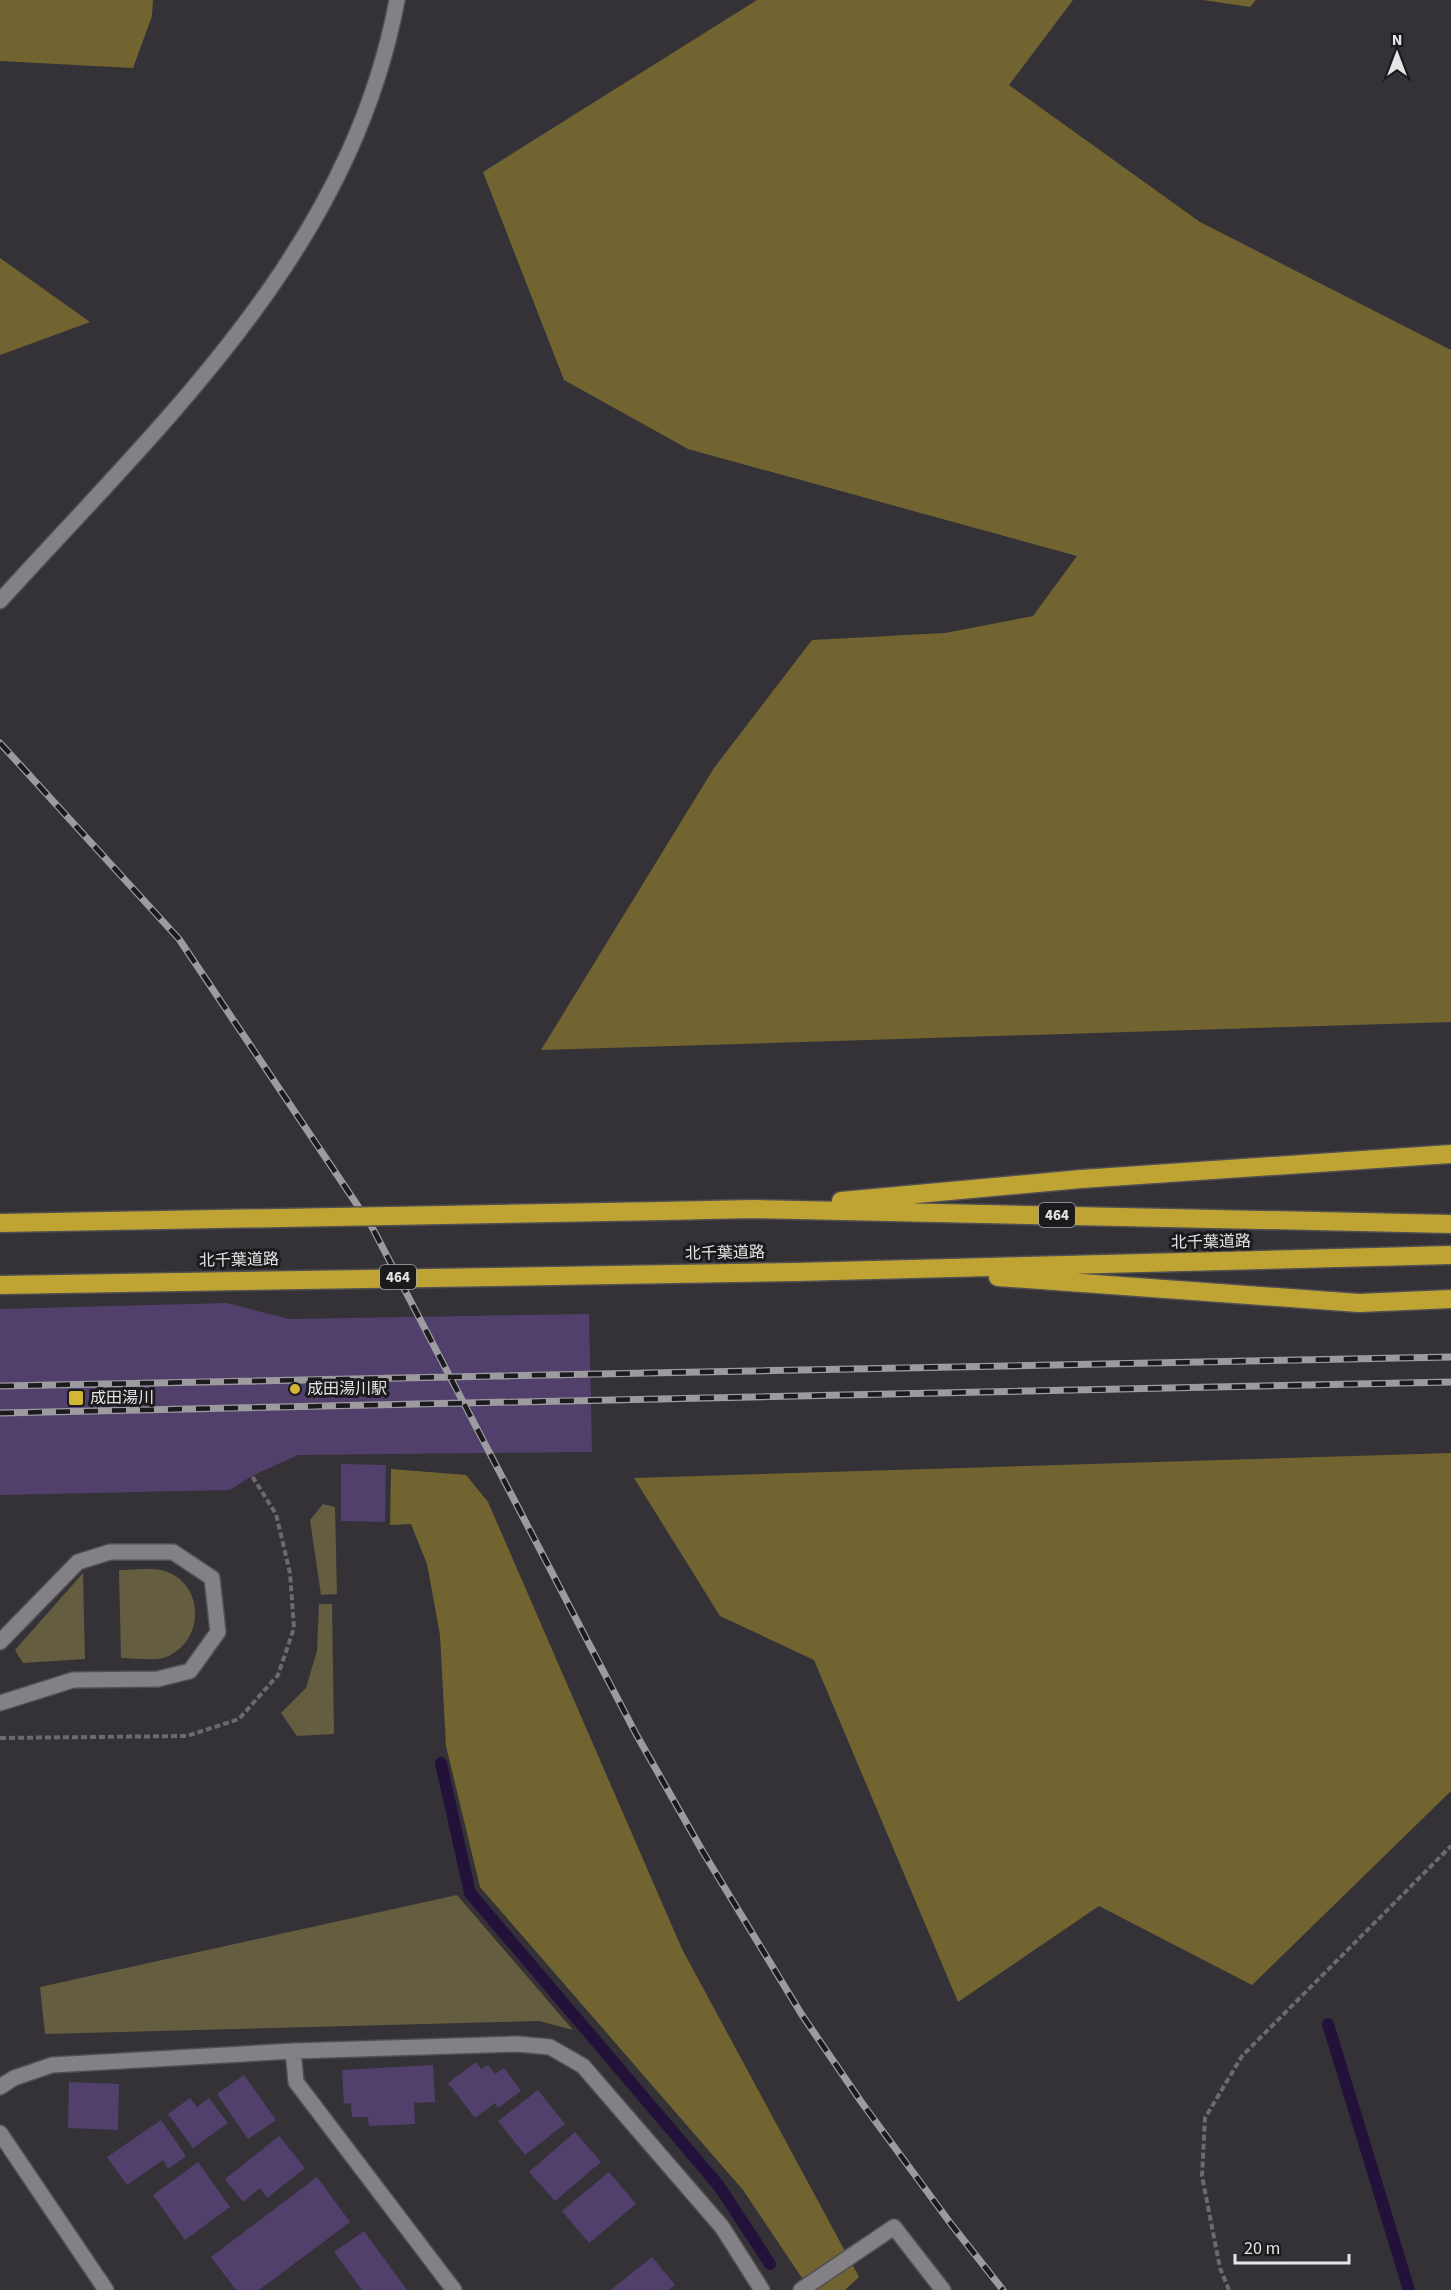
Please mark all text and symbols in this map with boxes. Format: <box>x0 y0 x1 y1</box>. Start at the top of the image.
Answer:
north arrow <box>1367 24 1427 84</box>
text: N <box>1392 29 1402 51</box>
road number: 464 <box>1039 1203 1075 1227</box>
street label: 北千葉道路 <box>1171 1230 1251 1254</box>
street label: 北千葉道路 <box>685 1241 765 1265</box>
street label: 北千葉道路 <box>199 1248 279 1272</box>
road number: 464 <box>380 1265 416 1289</box>
place label: 成田湯川駅 <box>307 1378 387 1400</box>
marker: 成田湯川駅 <box>288 1382 302 1396</box>
place label: 成田湯川 <box>90 1387 154 1409</box>
marker: 成田湯川 <box>67 1389 85 1407</box>
scale bar <box>1235 2227 1349 2265</box>
text: 20 m <box>1244 2236 1280 2261</box>

